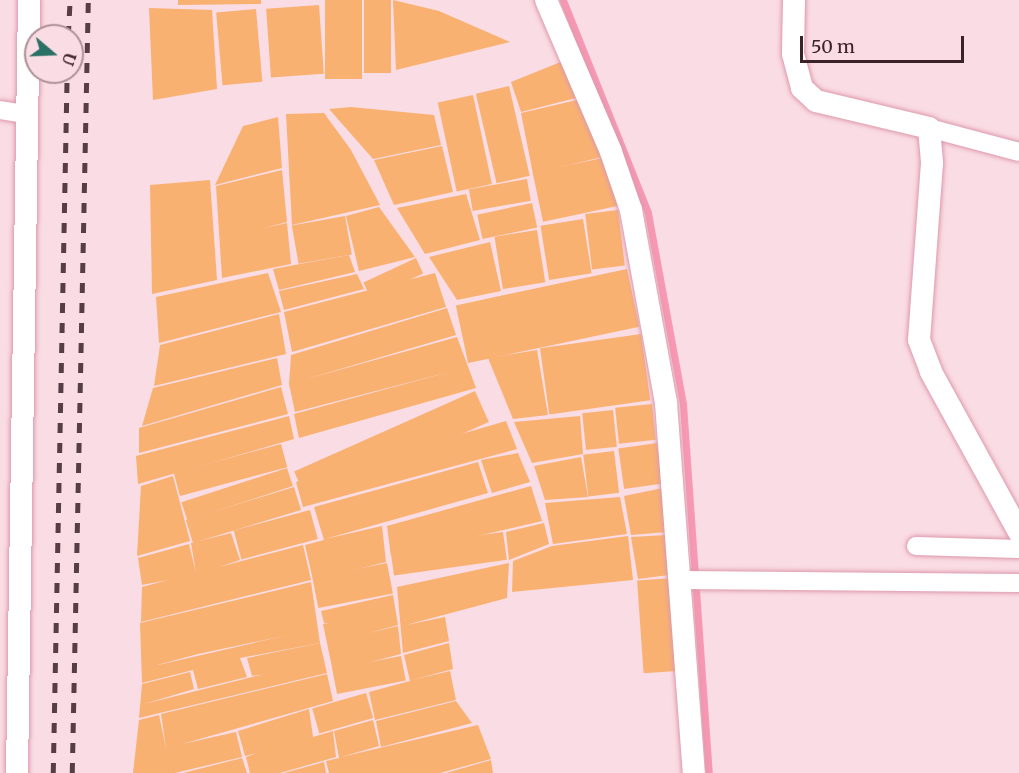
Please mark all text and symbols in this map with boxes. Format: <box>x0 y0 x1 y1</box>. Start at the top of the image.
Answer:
north arrow <box>24 24 84 84</box>
scale bar <box>803 24 966 62</box>
text: 50 m <box>811 35 855 58</box>
text: U <box>58 50 81 68</box>

